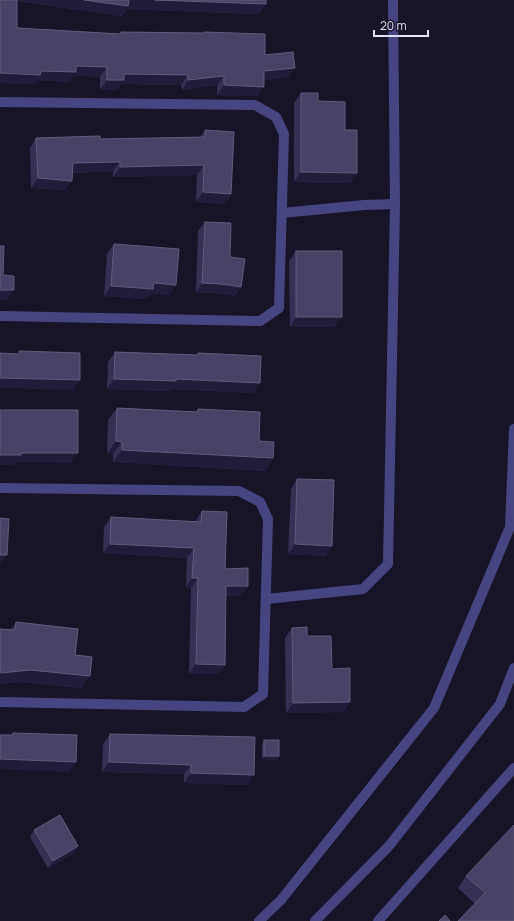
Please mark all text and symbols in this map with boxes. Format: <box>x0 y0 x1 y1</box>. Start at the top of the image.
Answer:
scale bar <box>374 12 428 38</box>
text: 20 m <box>380 17 407 34</box>

